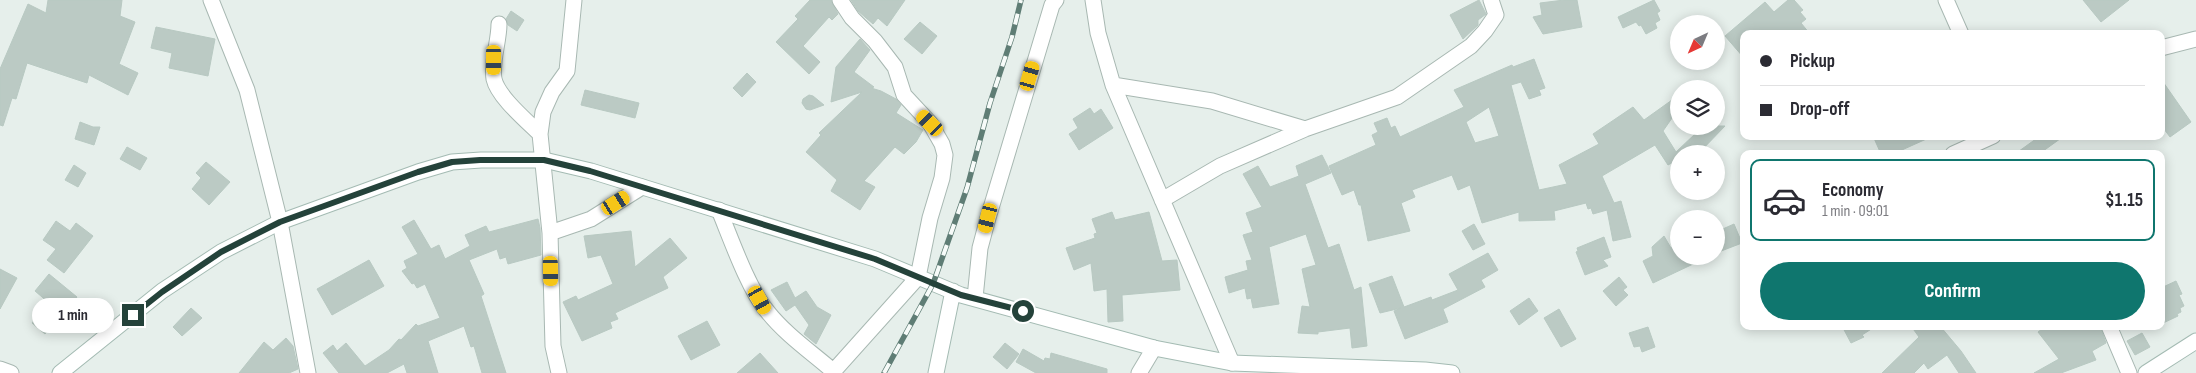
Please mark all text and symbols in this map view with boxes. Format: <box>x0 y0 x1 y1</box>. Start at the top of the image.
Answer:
north arrow <box>1670 15 1725 70</box>
map controls <box>1670 15 1725 265</box>
car <box>486 45 501 75</box>
text: Pickup <box>1790 50 1835 73</box>
car <box>1018 60 1041 92</box>
button: layers <box>1670 80 1725 135</box>
text: Drop-off <box>1790 98 1850 121</box>
car <box>913 107 946 139</box>
button: + <box>1670 145 1725 200</box>
icon: car <box>1762 178 1807 223</box>
text: Economy <box>1822 179 1884 202</box>
car <box>599 189 632 217</box>
text: $1.15 <box>2105 189 2143 212</box>
car <box>977 202 998 234</box>
text: 1 min · 09:01 <box>1822 202 1888 221</box>
button: − <box>1670 210 1725 265</box>
car <box>543 256 558 286</box>
button: Confirm <box>1760 262 2145 320</box>
car <box>746 283 773 317</box>
callout: 1 min <box>33 298 116 332</box>
route start <box>1012 300 1034 322</box>
route end <box>122 304 144 326</box>
text: 1 min <box>58 306 88 325</box>

